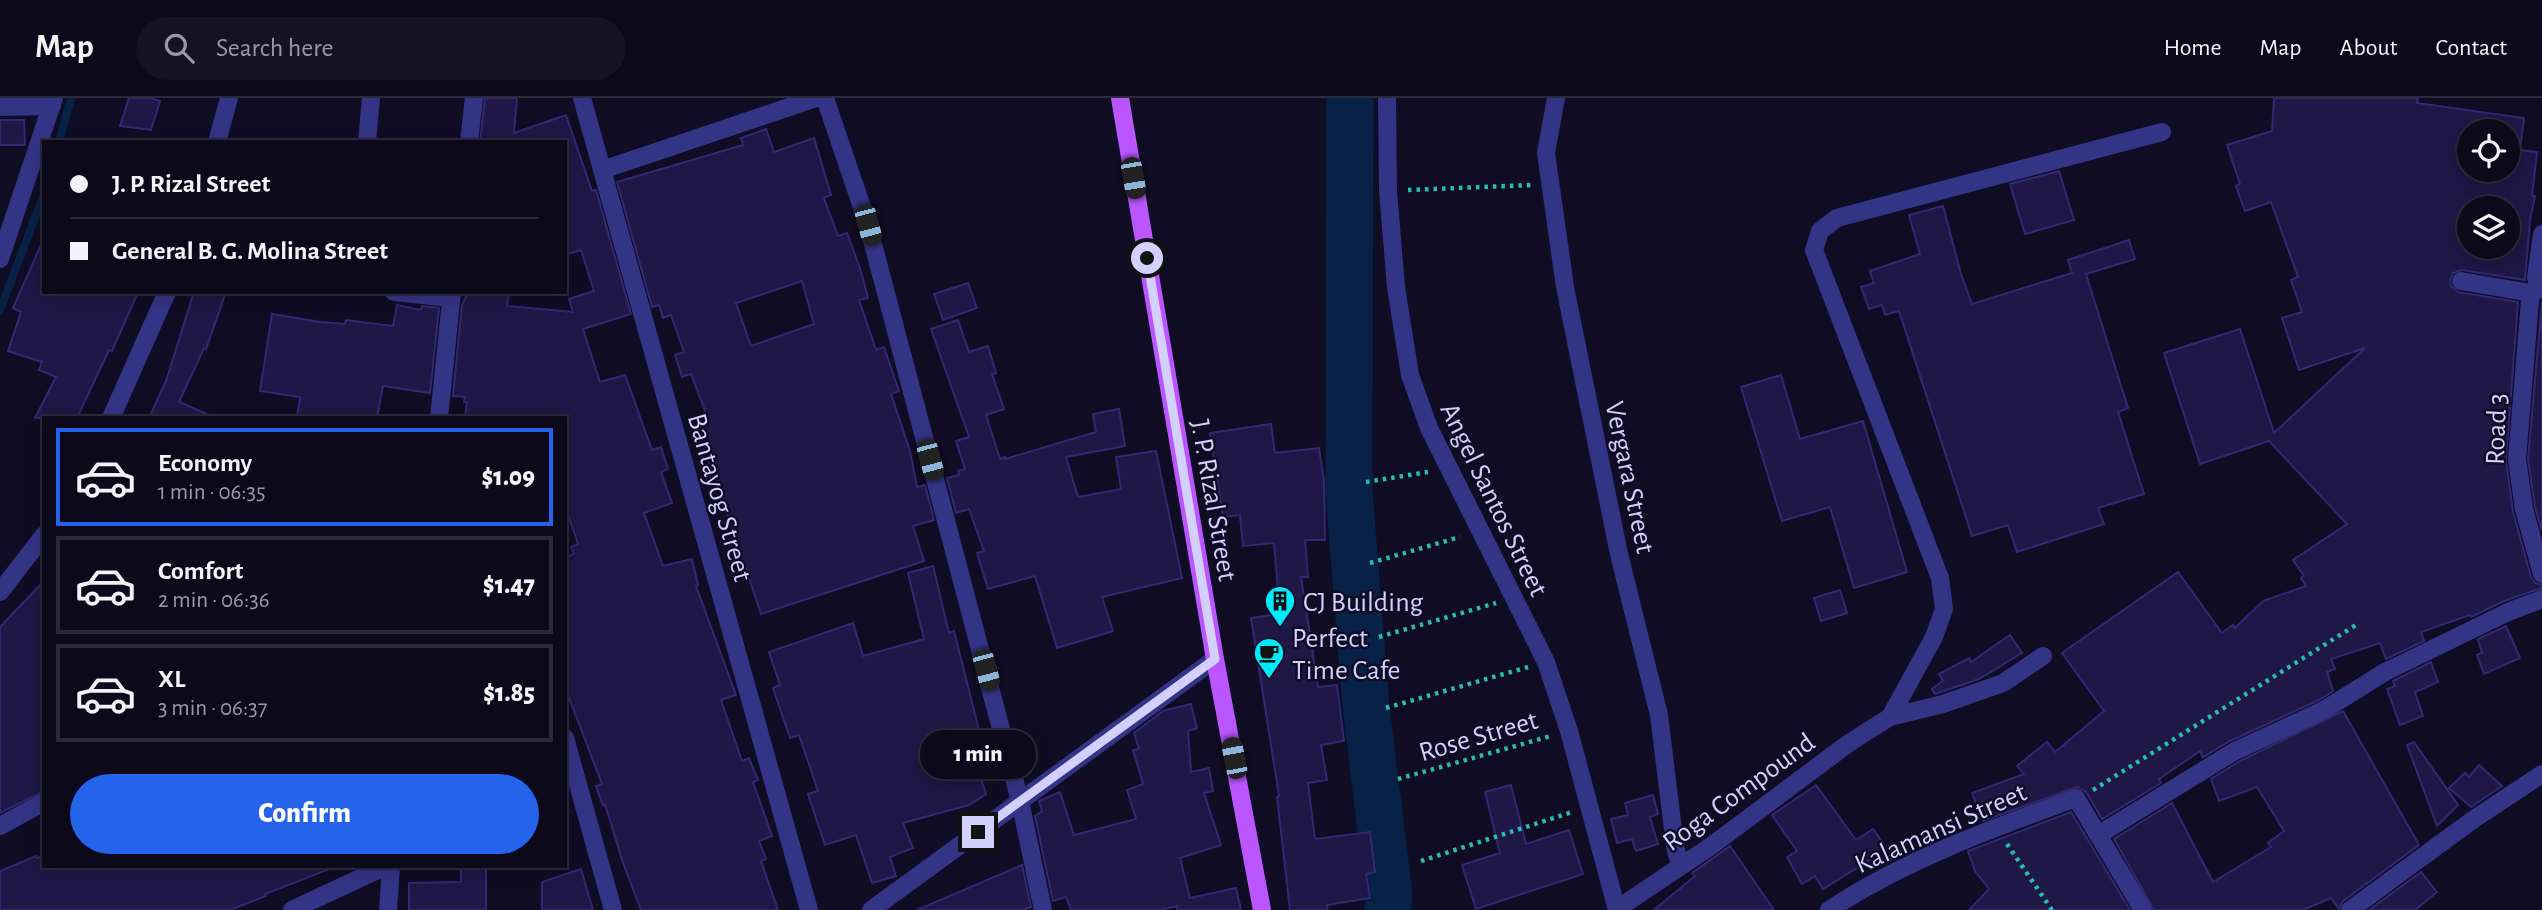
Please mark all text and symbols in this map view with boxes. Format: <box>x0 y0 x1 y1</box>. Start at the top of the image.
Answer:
search box <box>136 17 626 80</box>
icon: search <box>160 29 198 67</box>
text: Map <box>35 31 94 64</box>
text: Search here <box>216 35 334 61</box>
text: Home <box>2164 36 2222 60</box>
text: Map <box>2260 36 2302 60</box>
text: About <box>2340 36 2397 60</box>
text: Contact <box>2435 36 2507 60</box>
map controls <box>2457 119 2520 259</box>
button: locate <box>2457 119 2520 182</box>
car <box>1120 155 1147 201</box>
text: J. P. Rizal Street <box>112 171 270 197</box>
button: layers <box>2457 196 2520 259</box>
car <box>853 202 884 248</box>
text: General B. G. Molina Street <box>112 238 388 264</box>
route start <box>1131 242 1163 274</box>
street label: Road 3 <box>2482 393 2512 465</box>
street label: Angel Santos Street <box>1434 399 1552 601</box>
street label: Vergara Street <box>1599 399 1659 556</box>
street label: Bantayog Street <box>682 410 756 585</box>
street label: J. P. Rizal Street <box>1185 417 1241 583</box>
car <box>915 437 946 483</box>
icon: car <box>74 446 137 509</box>
text: Economy <box>158 450 252 476</box>
text: $1.09 <box>481 464 535 490</box>
text: 1 min · 06:35 <box>158 481 266 504</box>
icon: car <box>74 554 137 617</box>
text: Comfort <box>158 558 243 584</box>
text: $1.47 <box>483 572 535 598</box>
building icon: CJ Building <box>1263 584 1297 628</box>
text: 2 min · 06:36 <box>158 589 269 612</box>
place label: CJ Building <box>1303 589 1424 617</box>
place label: Perfect Time Cafe <box>1292 625 1401 685</box>
cafe icon: Perfect Time Cafe <box>1252 636 1286 680</box>
car <box>971 647 1002 693</box>
icon: car <box>74 662 137 725</box>
text: XL <box>158 666 185 692</box>
text: $1.85 <box>483 680 535 706</box>
text: 3 min · 06:37 <box>158 697 267 720</box>
street label: Rose Street <box>1416 707 1541 767</box>
street label: Roga Compound <box>1658 728 1820 857</box>
callout: 1 min <box>920 730 1036 780</box>
car <box>1220 735 1249 781</box>
text: 1 min <box>954 743 1002 766</box>
button: Confirm <box>70 774 539 854</box>
street label: Kalamansi Street <box>1851 778 2031 879</box>
route end <box>962 816 994 848</box>

